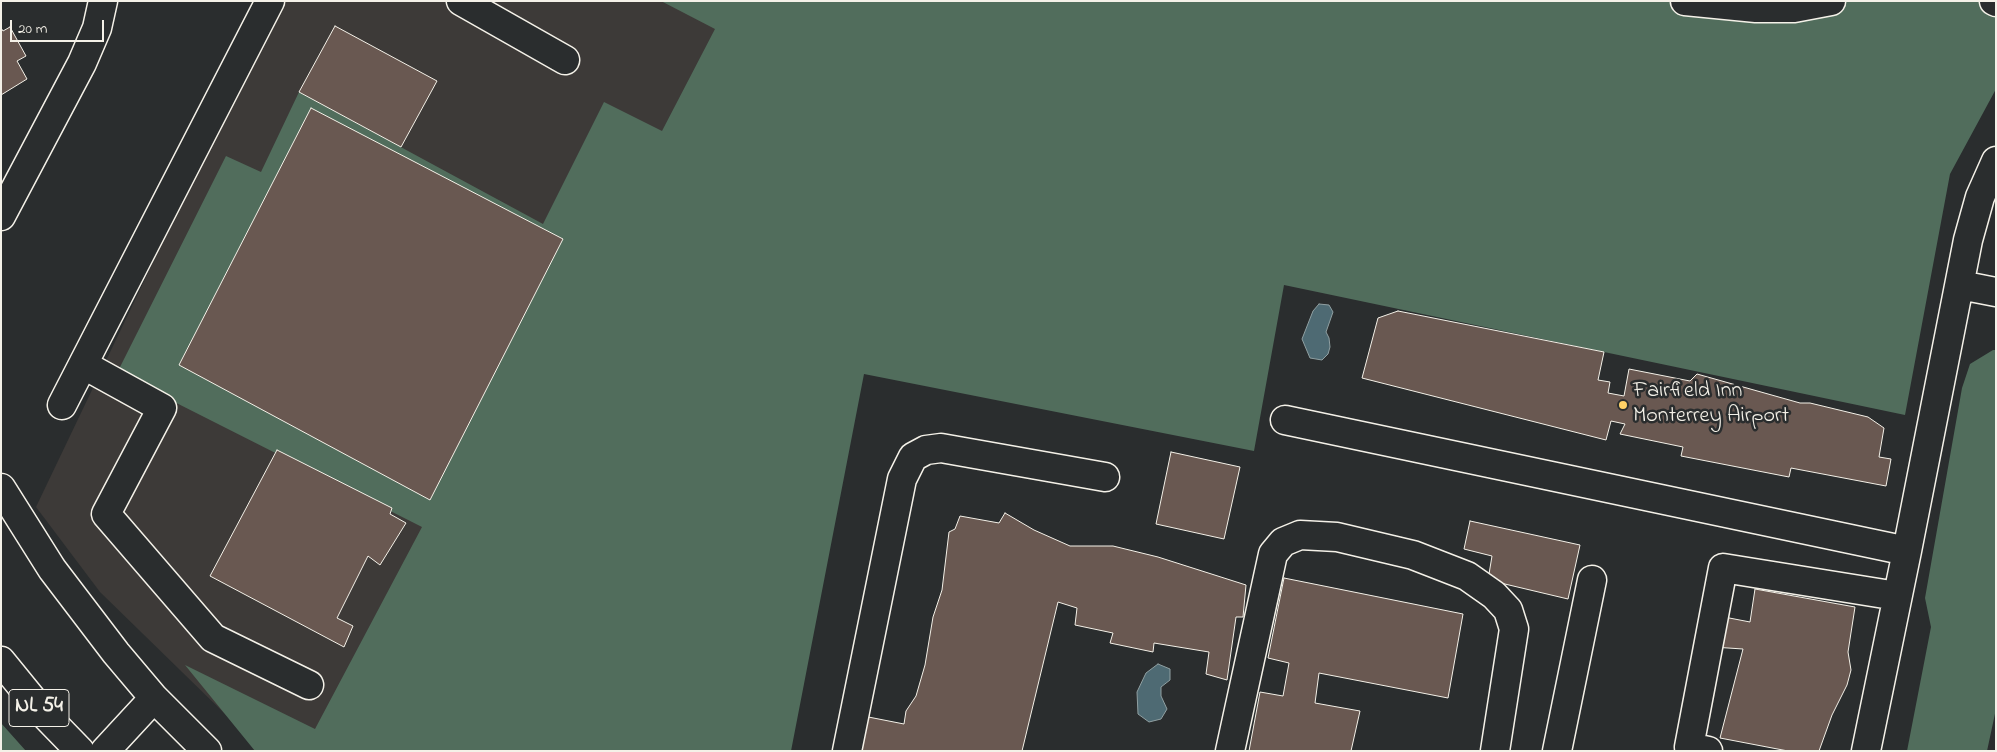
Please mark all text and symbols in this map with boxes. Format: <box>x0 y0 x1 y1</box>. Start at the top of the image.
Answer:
scale bar <box>12 10 106 42</box>
text: 20 m <box>18 18 47 40</box>
place label: Fairfield Inn Monterrey Airport <box>1633 379 1789 431</box>
marker: Fairfield Inn Monterrey Airport <box>1617 399 1629 411</box>
road number: NL 54 <box>9 690 69 726</box>

